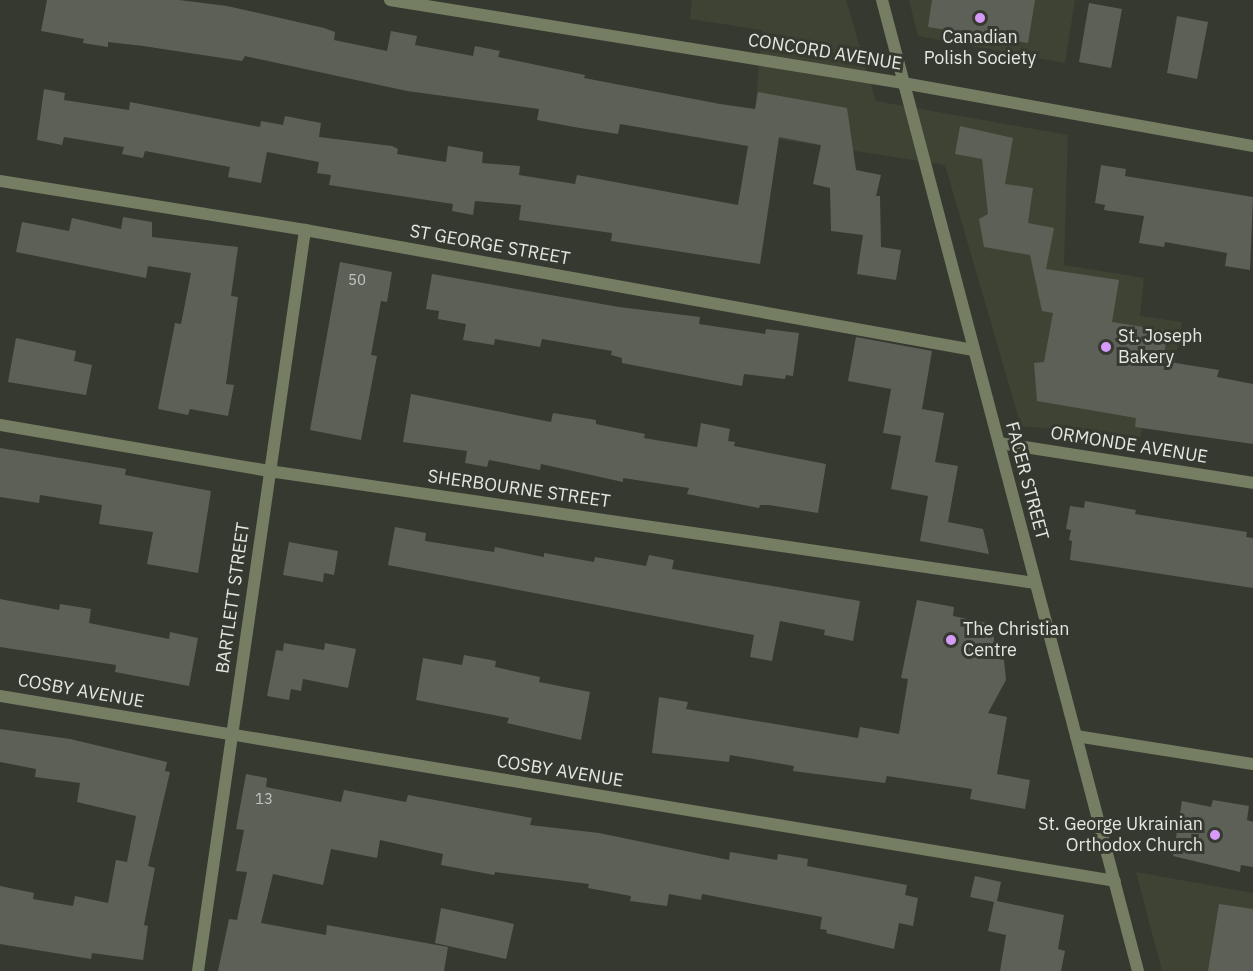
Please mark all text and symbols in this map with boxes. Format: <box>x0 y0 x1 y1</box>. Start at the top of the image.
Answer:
marker: Canadian Polish Society <box>973 11 987 25</box>
place label: Canadian Polish Society <box>924 27 1036 70</box>
street label: CONCORD AVENUE <box>746 29 904 75</box>
street label: ST GEORGE STREET <box>408 220 572 270</box>
house number: 50 <box>348 271 366 289</box>
place label: St. Joseph Bakery <box>1118 326 1202 368</box>
marker: St. Joseph Bakery <box>1099 340 1113 354</box>
street label: FACER STREET <box>1001 420 1053 542</box>
street label: ORMONDE AVENUE <box>1049 422 1209 468</box>
street label: SHERBOURNE STREET <box>426 465 612 513</box>
street label: BARTLETT STREET <box>212 521 254 675</box>
place label: The Christian Centre <box>963 619 1069 662</box>
marker: The Christian Centre <box>944 633 958 647</box>
street label: COSBY AVENUE <box>16 669 146 713</box>
street label: COSBY AVENUE <box>495 750 625 792</box>
house number: 13 <box>255 790 273 808</box>
place label: St. George Ukrainian Orthodox Church <box>1038 814 1203 856</box>
marker: St. George Ukrainian Orthodox Church <box>1208 828 1222 842</box>

